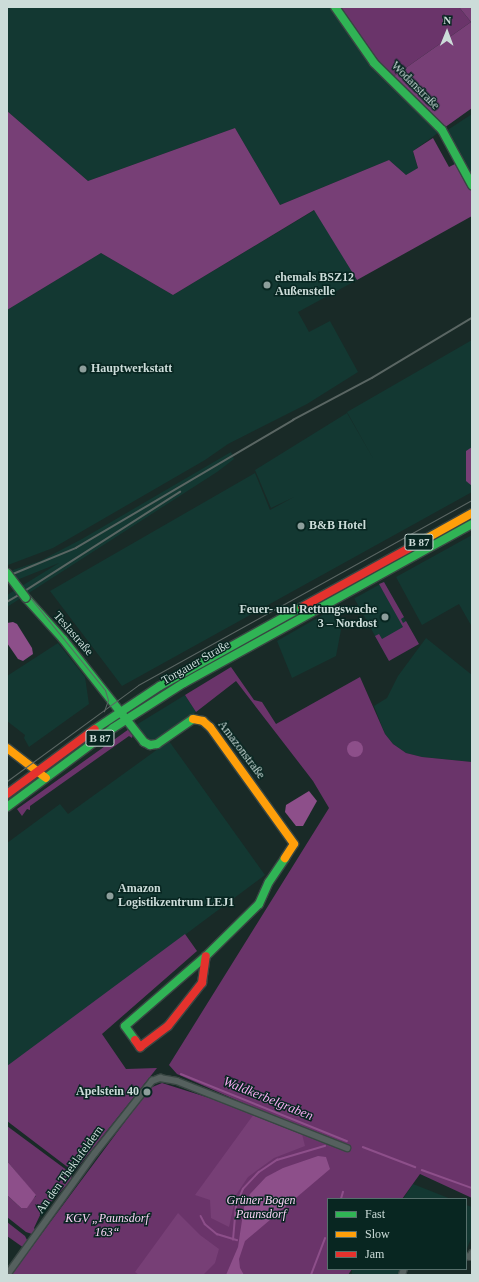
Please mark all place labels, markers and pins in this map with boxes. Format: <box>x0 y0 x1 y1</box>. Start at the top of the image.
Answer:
place label: ehemals BSZ12 Außenstelle <box>275 271 354 299</box>
marker: ehemals BSZ12 Außenstelle <box>262 280 272 290</box>
place label: Hauptwerkstatt <box>91 362 172 376</box>
marker: Hauptwerkstatt <box>78 364 88 374</box>
place label: B&B Hotel <box>309 519 366 533</box>
marker: B&B Hotel <box>296 521 306 531</box>
place label: Feuer- und Rettungswache 3 – Nordost <box>239 603 377 631</box>
marker: Feuer- und Rettungswache 3 – Nordost <box>380 612 390 622</box>
place label: Amazon Logistikzentrum LEJ1 <box>118 882 234 910</box>
marker: Amazon Logistikzentrum LEJ1 <box>105 891 115 901</box>
place label: Apelstein 40 <box>76 1085 139 1099</box>
marker: Apelstein 40 <box>142 1087 152 1097</box>

